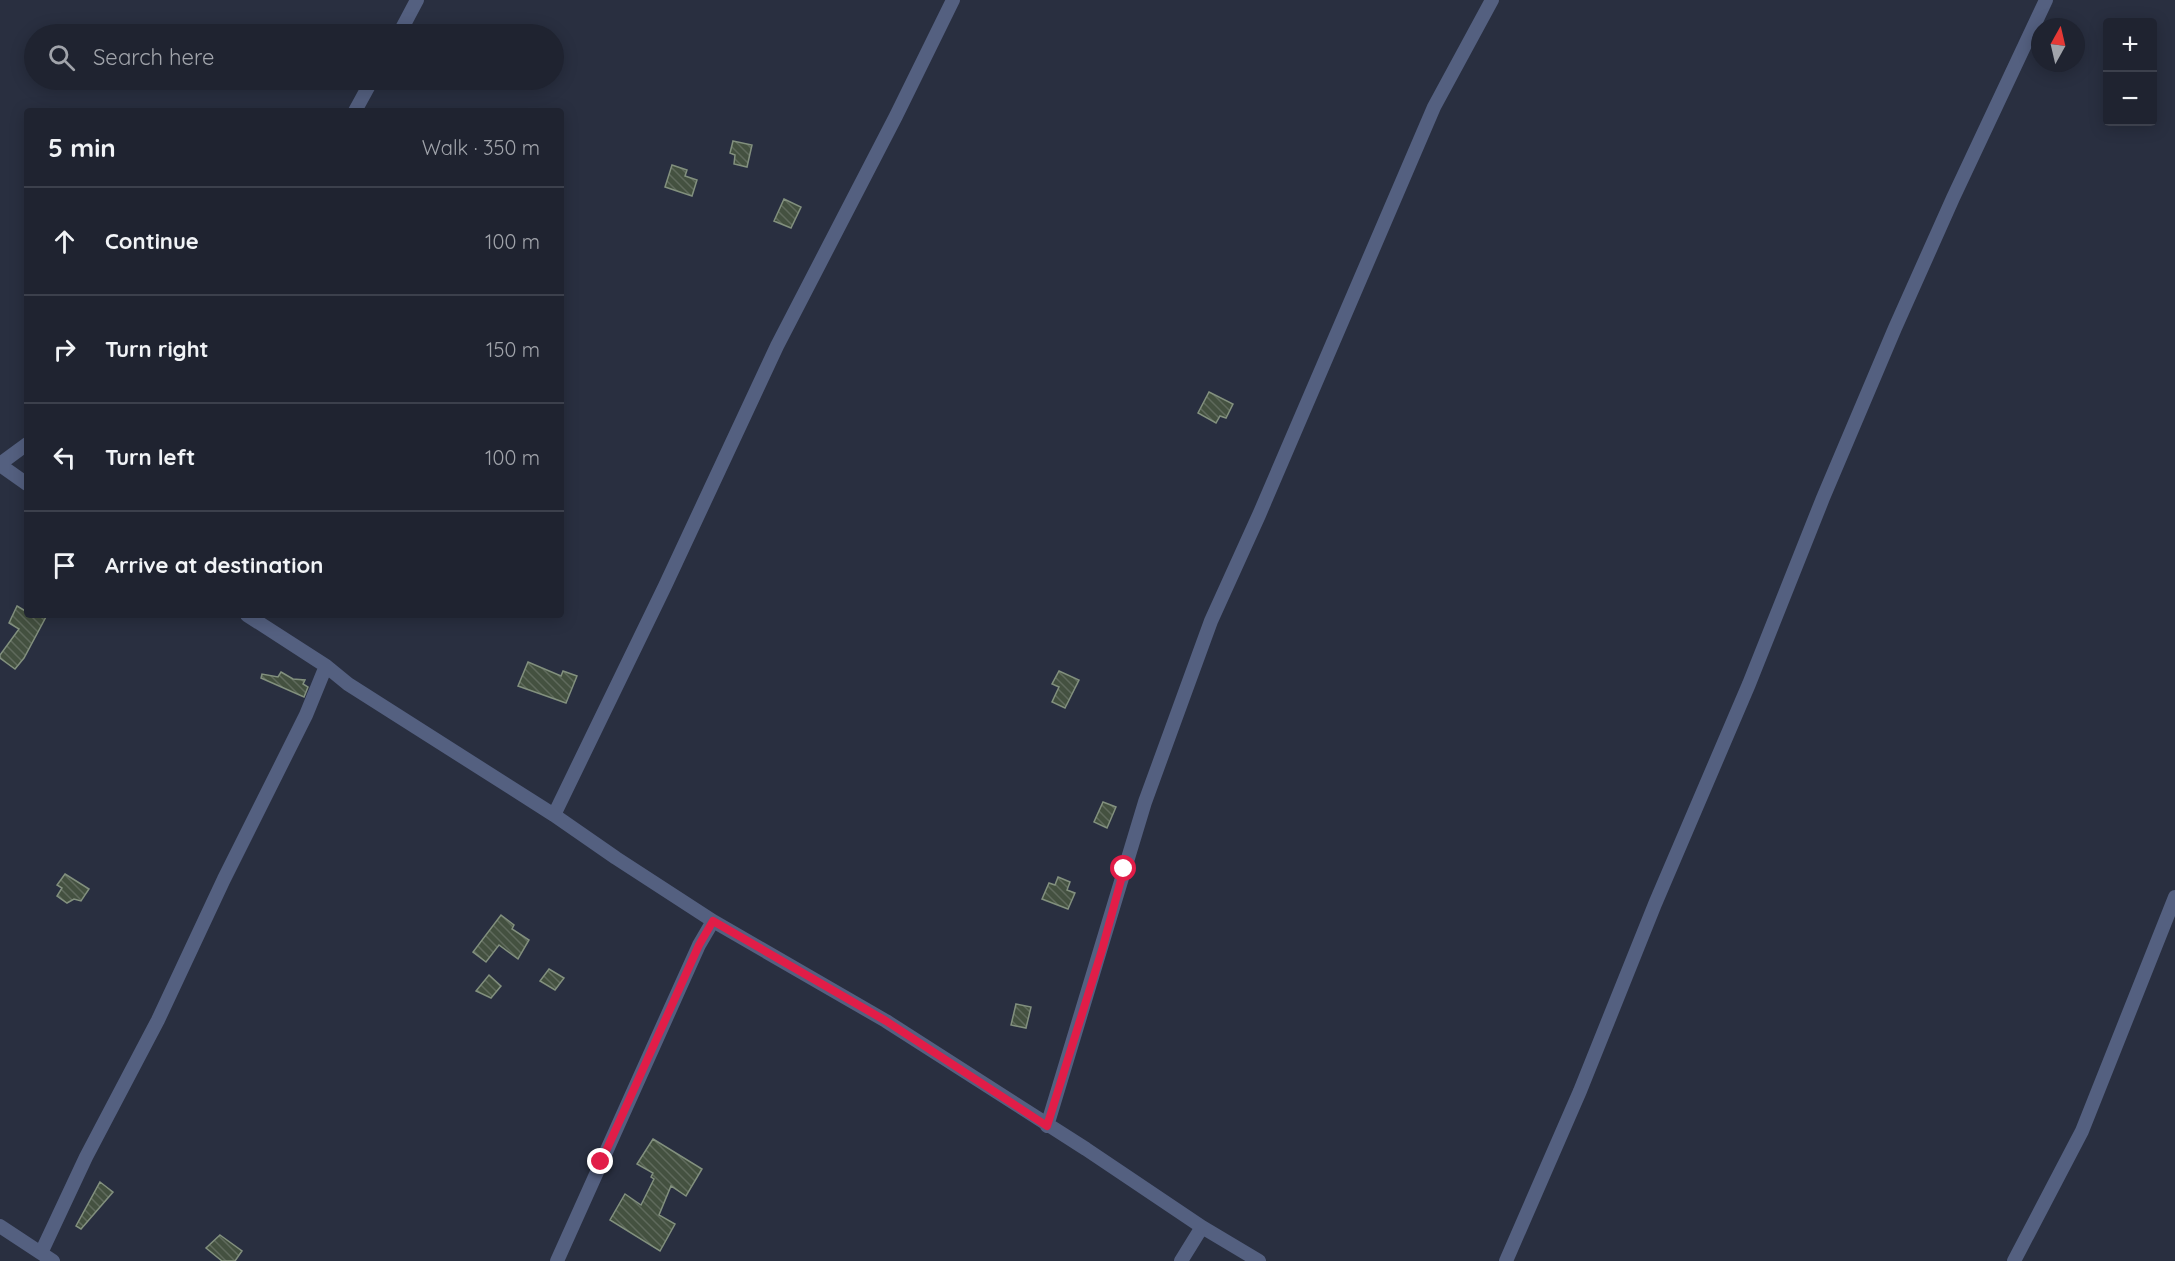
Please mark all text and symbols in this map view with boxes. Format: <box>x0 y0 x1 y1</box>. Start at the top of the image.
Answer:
north arrow <box>2031 18 2085 72</box>
map controls <box>2103 18 2157 126</box>
button: + <box>2103 18 2157 72</box>
search box <box>24 24 564 90</box>
icon: search <box>45 41 78 74</box>
text: Search here <box>93 43 214 71</box>
button: − <box>2103 72 2157 126</box>
text: 5 min <box>48 131 116 164</box>
text: Walk · 350 m <box>422 135 540 160</box>
icon: ahead <box>48 225 81 258</box>
text: Continue <box>105 227 199 255</box>
text: 100 m <box>485 229 540 254</box>
icon: right <box>48 333 81 366</box>
text: Turn right <box>105 335 209 363</box>
text: 150 m <box>486 337 540 362</box>
icon: left <box>48 441 81 474</box>
text: Turn left <box>105 443 195 471</box>
text: 100 m <box>485 445 540 470</box>
icon: arrive <box>48 549 81 582</box>
text: Arrive at destination <box>105 551 323 579</box>
route start <box>1110 855 1136 881</box>
route end <box>587 1148 613 1174</box>

